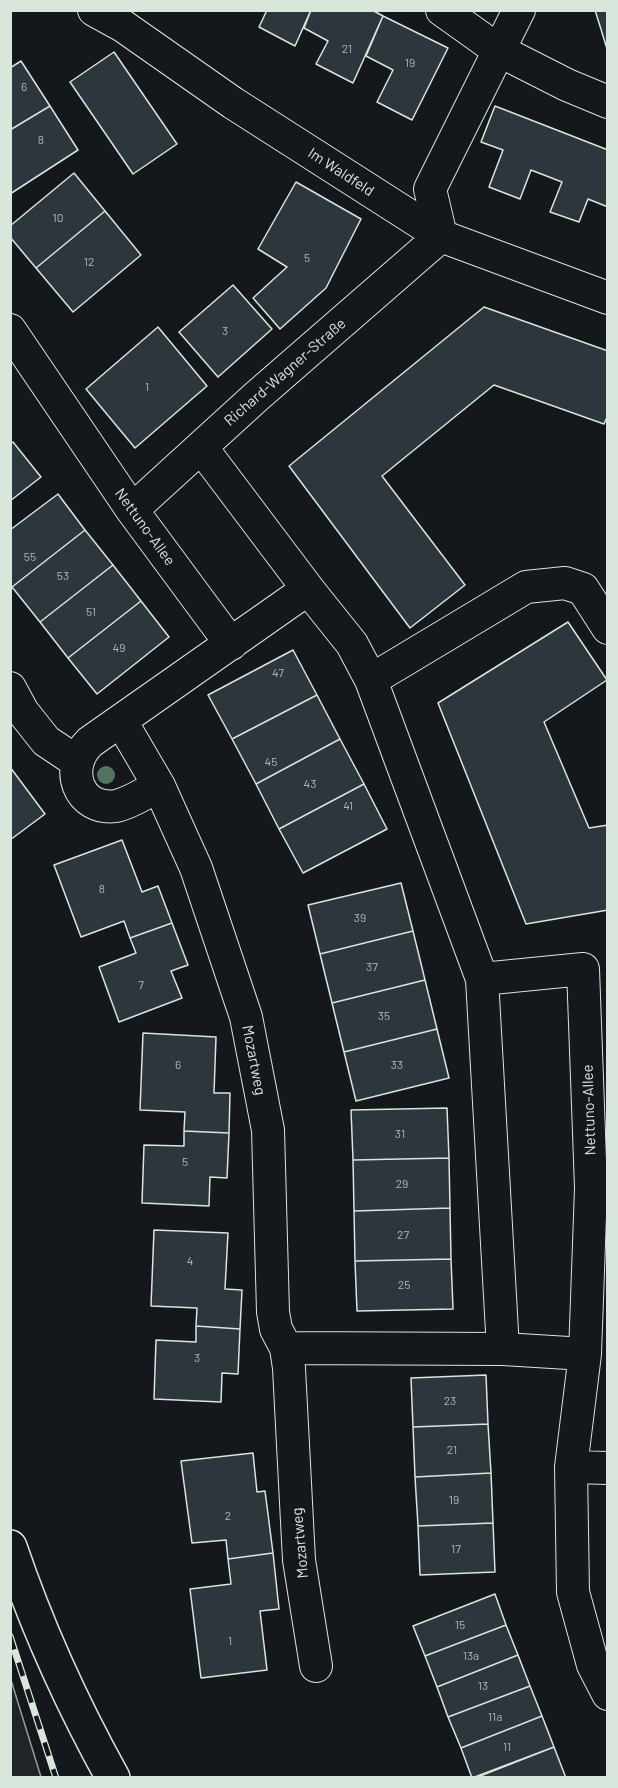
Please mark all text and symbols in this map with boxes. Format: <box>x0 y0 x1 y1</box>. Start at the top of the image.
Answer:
house number: 21 <box>342 42 352 56</box>
house number: 19 <box>405 56 415 70</box>
house number: 6 <box>21 80 27 94</box>
house number: 8 <box>38 133 44 147</box>
street label: Im Waldfeld <box>305 144 377 200</box>
house number: 10 <box>53 211 63 225</box>
house number: 5 <box>304 251 310 265</box>
house number: 12 <box>84 255 94 269</box>
street label: Richard-Wagner-Straße <box>221 314 349 430</box>
house number: 3 <box>222 324 228 338</box>
house number: 1 <box>145 380 149 394</box>
street label: Nettuno-Allee <box>111 485 179 569</box>
house number: 55 <box>24 550 36 564</box>
house number: 53 <box>57 569 69 583</box>
house number: 51 <box>86 605 96 619</box>
house number: 49 <box>113 641 125 655</box>
house number: 47 <box>272 666 284 680</box>
house number: 45 <box>265 755 277 769</box>
house number: 43 <box>304 777 316 791</box>
house number: 41 <box>343 799 353 813</box>
house number: 8 <box>99 882 105 896</box>
house number: 39 <box>354 911 366 925</box>
house number: 37 <box>366 960 378 974</box>
house number: 7 <box>138 978 144 992</box>
house number: 35 <box>378 1009 390 1023</box>
street label: Mozartweg <box>238 1023 270 1097</box>
house number: 6 <box>175 1058 181 1072</box>
house number: 33 <box>391 1058 403 1072</box>
street label: Nettuno-Allee <box>578 1064 600 1156</box>
house number: 31 <box>395 1127 405 1141</box>
house number: 5 <box>182 1155 188 1169</box>
house number: 29 <box>396 1177 408 1191</box>
house number: 27 <box>397 1228 409 1242</box>
house number: 4 <box>187 1254 193 1268</box>
house number: 25 <box>398 1278 410 1292</box>
house number: 3 <box>194 1351 200 1365</box>
house number: 23 <box>444 1394 456 1408</box>
house number: 21 <box>447 1443 457 1457</box>
house number: 19 <box>449 1493 459 1507</box>
street label: Mozartweg <box>288 1507 312 1579</box>
house number: 2 <box>225 1509 231 1523</box>
house number: 17 <box>451 1542 461 1556</box>
house number: 15 <box>455 1618 465 1632</box>
house number: 1 <box>228 1634 232 1648</box>
house number: 13a <box>463 1649 479 1663</box>
house number: 13 <box>478 1679 488 1693</box>
house number: 11a <box>488 1710 502 1724</box>
house number: 11 <box>503 1740 511 1754</box>

